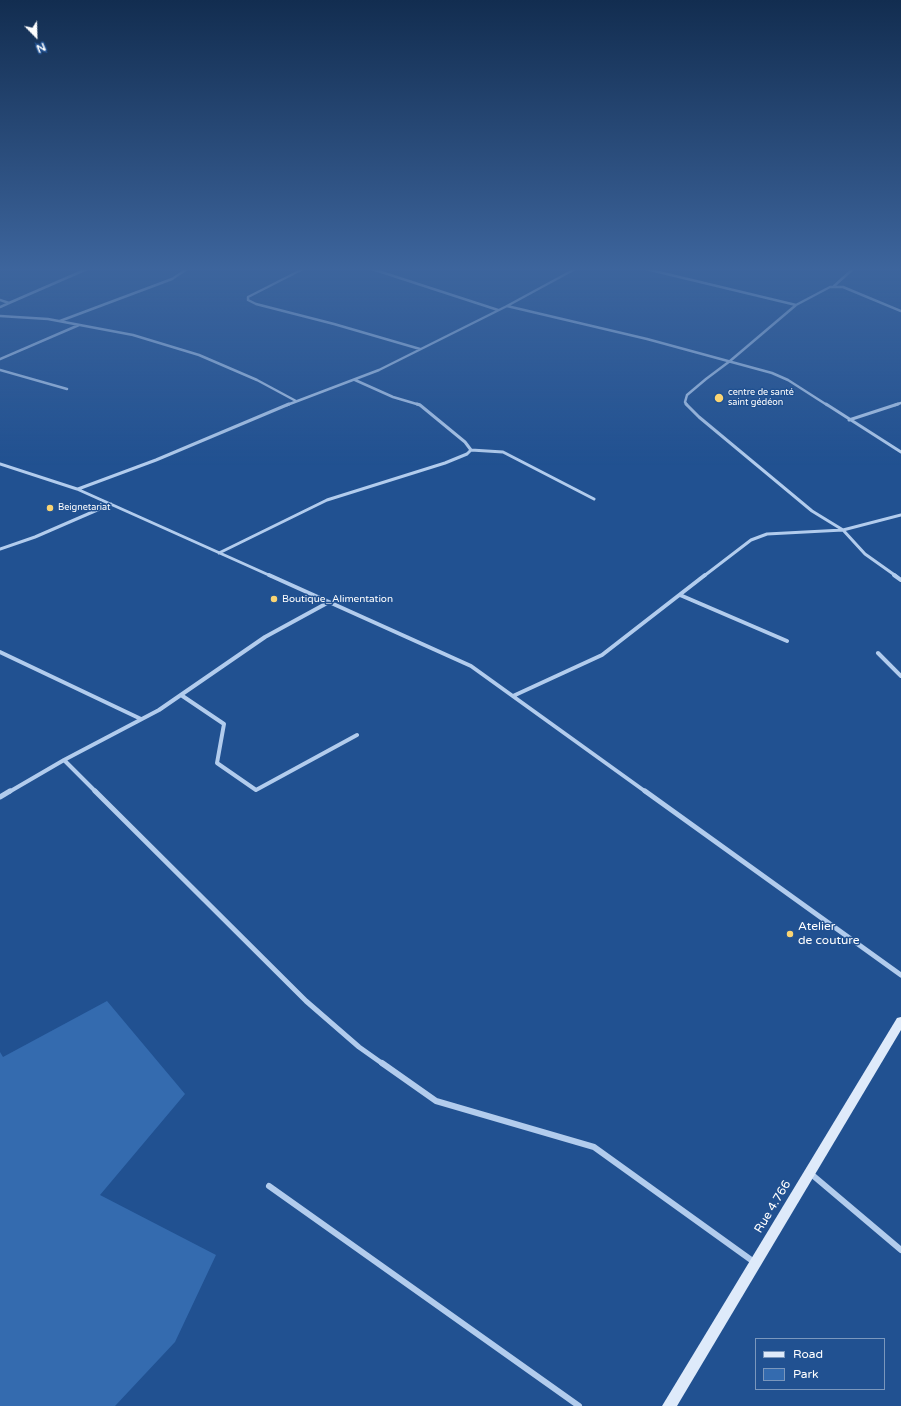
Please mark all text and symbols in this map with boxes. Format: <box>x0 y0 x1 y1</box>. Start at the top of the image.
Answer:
north arrow <box>16 16 56 56</box>
text: N <box>34 40 47 55</box>
place label: centre de santé saint gédéon <box>728 388 794 409</box>
marker: centre de santé saint gédéon <box>713 392 725 404</box>
marker: Beignetariat <box>45 503 55 513</box>
place label: Beignetariat <box>58 503 110 513</box>
place label: Boutique_Alimentation <box>282 593 393 605</box>
marker: Boutique_Alimentation <box>269 594 279 604</box>
place label: Atelier de couture <box>798 920 860 948</box>
marker: Atelier de couture <box>785 929 795 939</box>
street label: Rue 4.766 <box>752 1178 794 1236</box>
legend <box>755 1338 885 1390</box>
text: Road <box>793 1347 823 1361</box>
text: Park <box>793 1367 819 1381</box>

